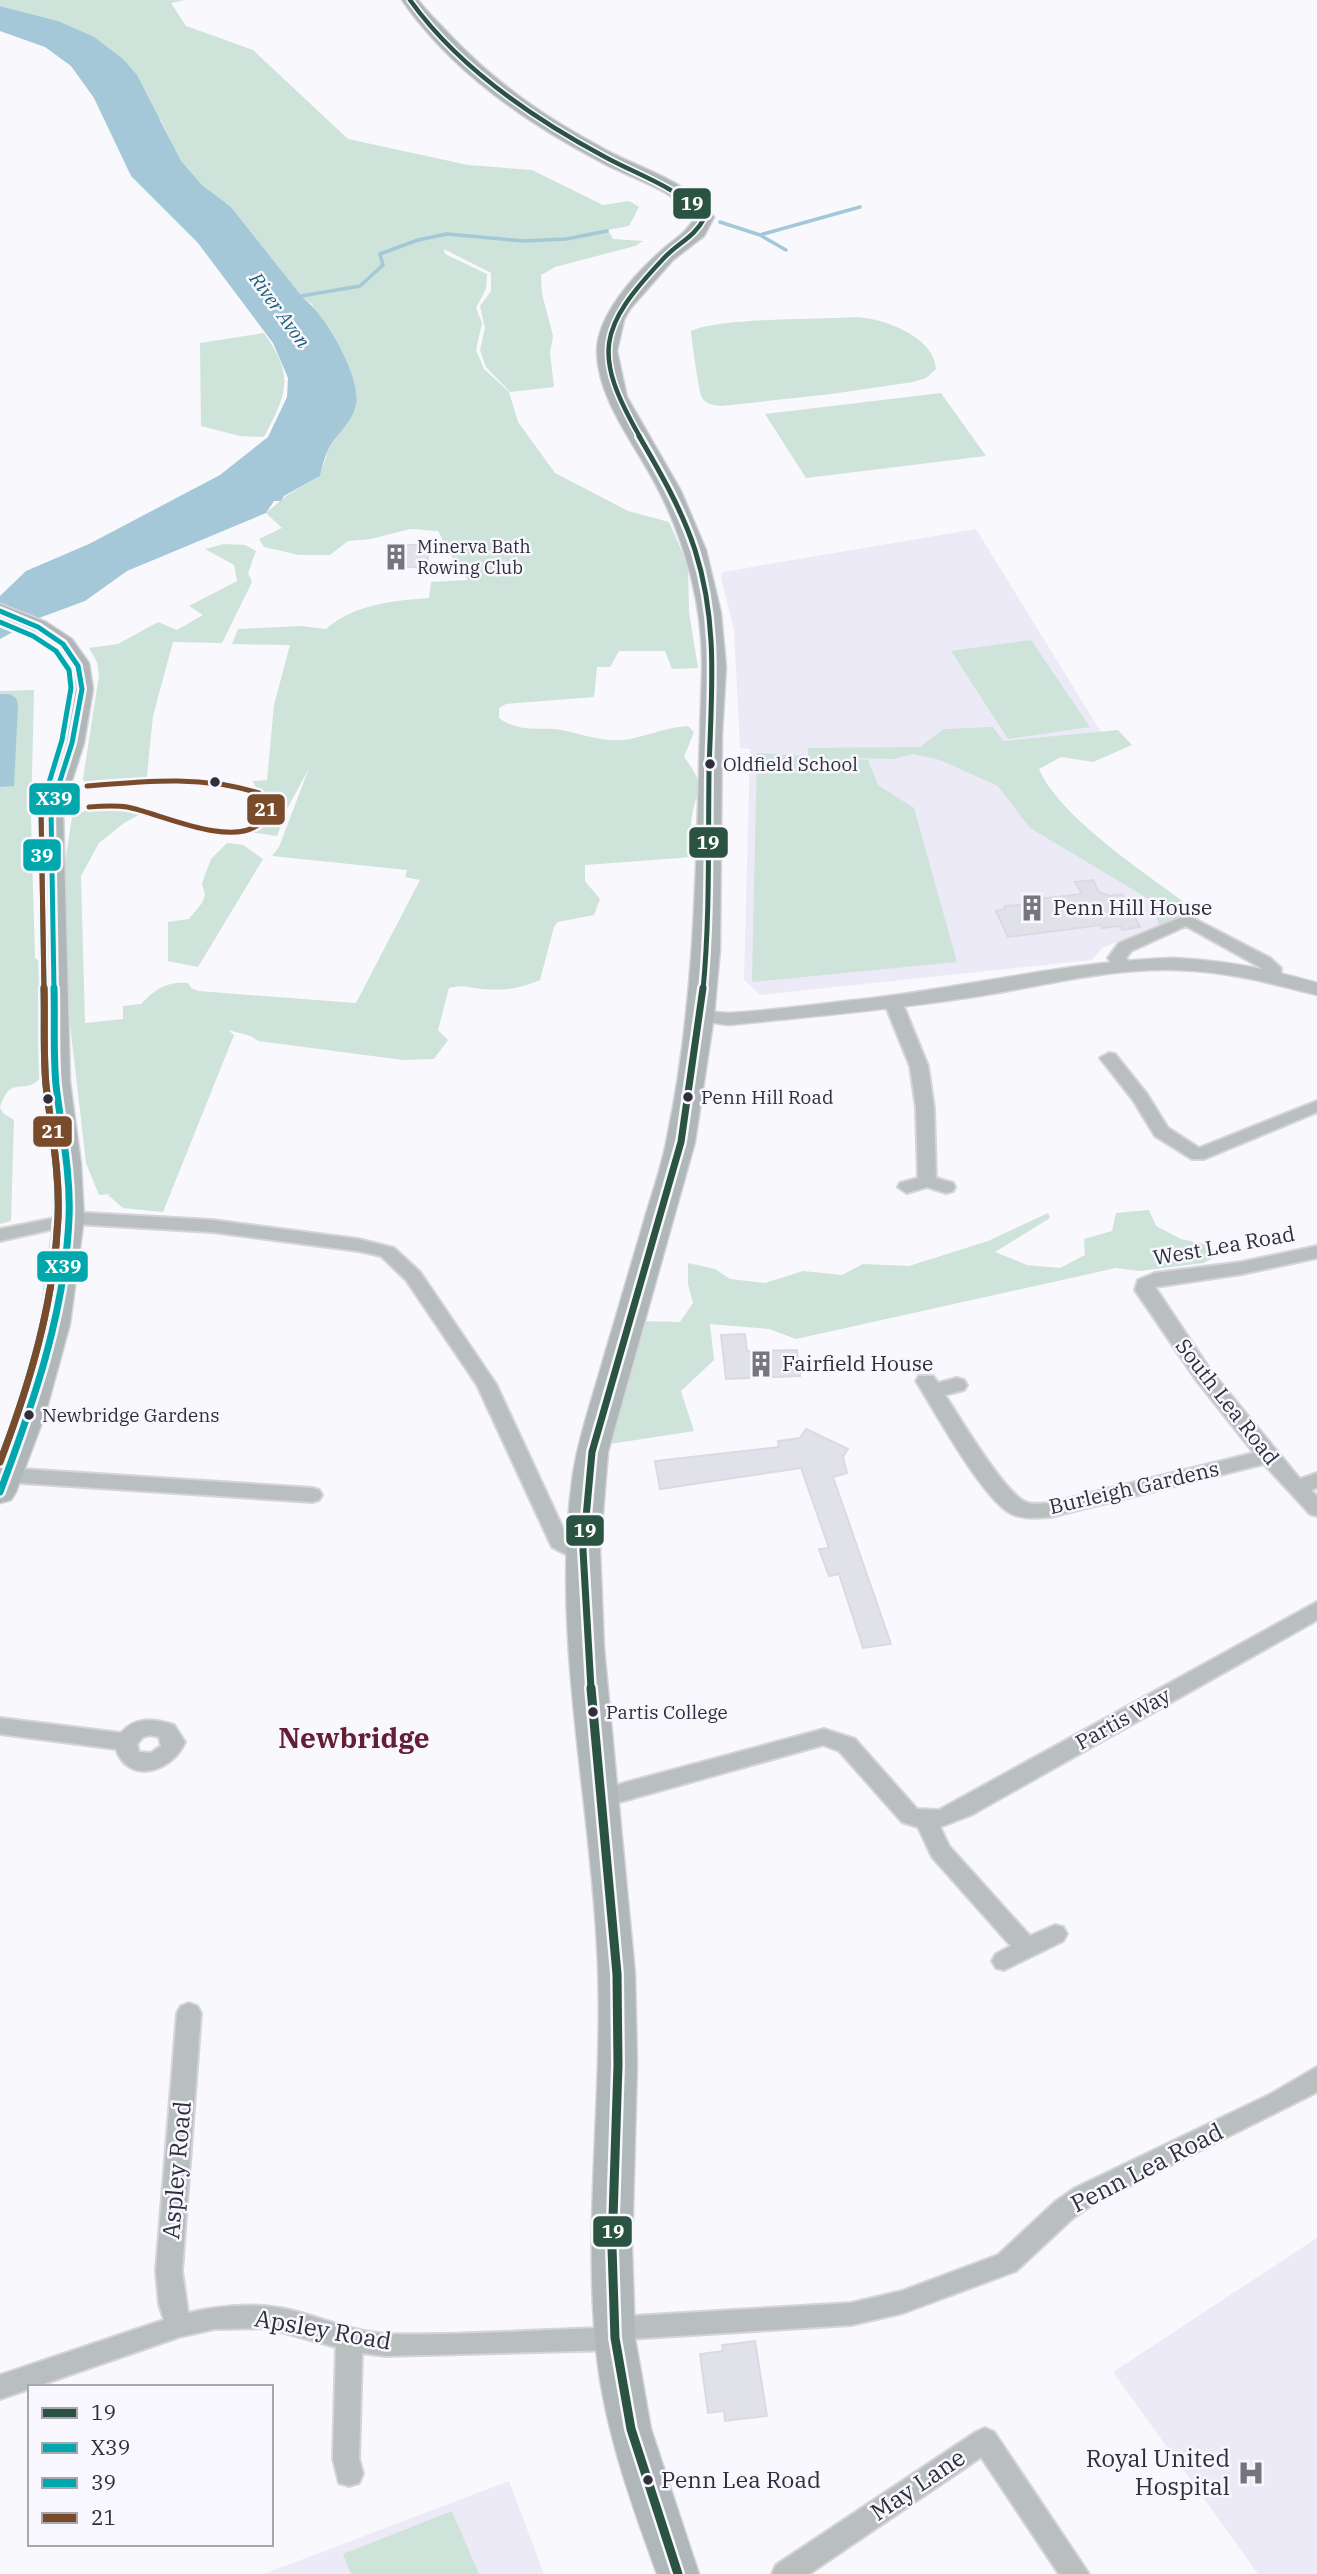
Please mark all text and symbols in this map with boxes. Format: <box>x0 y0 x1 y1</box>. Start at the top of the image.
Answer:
line badge: 19 <box>672 187 712 220</box>
text: 19 <box>681 191 703 215</box>
water label: River Avon <box>244 267 315 353</box>
place label: Minerva Bath Rowing Club <box>417 535 531 579</box>
building icon: Minerva Bath Rowing Club <box>381 542 411 572</box>
place label: Oldfield School <box>723 752 858 776</box>
marker: Oldfield School <box>703 757 717 771</box>
unlabelled marker <box>208 775 222 789</box>
line badge: X39 <box>28 782 81 816</box>
text: X39 <box>36 786 72 810</box>
line badge: 21 <box>246 793 286 826</box>
text: 21 <box>255 797 277 821</box>
line badge: 19 <box>688 826 729 859</box>
text: 19 <box>697 830 719 854</box>
line badge: 39 <box>22 838 62 872</box>
text: 39 <box>31 843 53 867</box>
building icon: Penn Hill House <box>1017 893 1047 923</box>
place label: Penn Hill House <box>1053 893 1212 921</box>
place label: Penn Hill Road <box>701 1085 833 1109</box>
marker: Penn Hill Road <box>681 1090 695 1104</box>
unlabelled marker <box>41 1092 55 1106</box>
line badge: 21 <box>32 1115 73 1148</box>
text: 21 <box>42 1119 64 1143</box>
street label: West Lea Road <box>1151 1219 1297 1271</box>
line badge: X39 <box>36 1250 89 1283</box>
text: X39 <box>45 1254 81 1278</box>
street label: South Lea Road <box>1170 1333 1286 1470</box>
building icon: Fairfield House <box>746 1349 776 1379</box>
place label: Fairfield House <box>782 1349 933 1377</box>
place label: Newbridge Gardens <box>42 1403 220 1427</box>
marker: Newbridge Gardens <box>22 1408 36 1422</box>
street label: Burleigh Gardens <box>1046 1454 1221 1520</box>
line badge: 19 <box>565 1514 605 1547</box>
text: 19 <box>574 1518 596 1542</box>
street label: Partis Way <box>1070 1680 1176 1756</box>
place label: Partis College <box>606 1700 728 1724</box>
marker: Partis College <box>586 1705 600 1719</box>
district label: Newbridge <box>278 1719 430 1756</box>
street label: Aspley Road <box>154 2100 198 2240</box>
street label: Penn Lea Road <box>1065 2115 1228 2219</box>
line badge: 19 <box>592 2215 633 2248</box>
text: 19 <box>602 2219 624 2243</box>
street label: Apsley Road <box>252 2301 394 2357</box>
legend <box>28 2385 273 2546</box>
text: 19 <box>91 2398 116 2426</box>
text: X39 <box>91 2433 130 2461</box>
street label: May Lane <box>864 2441 971 2528</box>
place label: Royal United Hospital <box>1086 2442 1230 2502</box>
hospital icon: Royal United Hospital <box>1236 2458 1266 2488</box>
place label: Penn Lea Road <box>661 2464 821 2494</box>
text: 39 <box>91 2468 116 2496</box>
marker: Penn Lea Road <box>641 2473 655 2487</box>
text: 21 <box>91 2503 116 2531</box>

